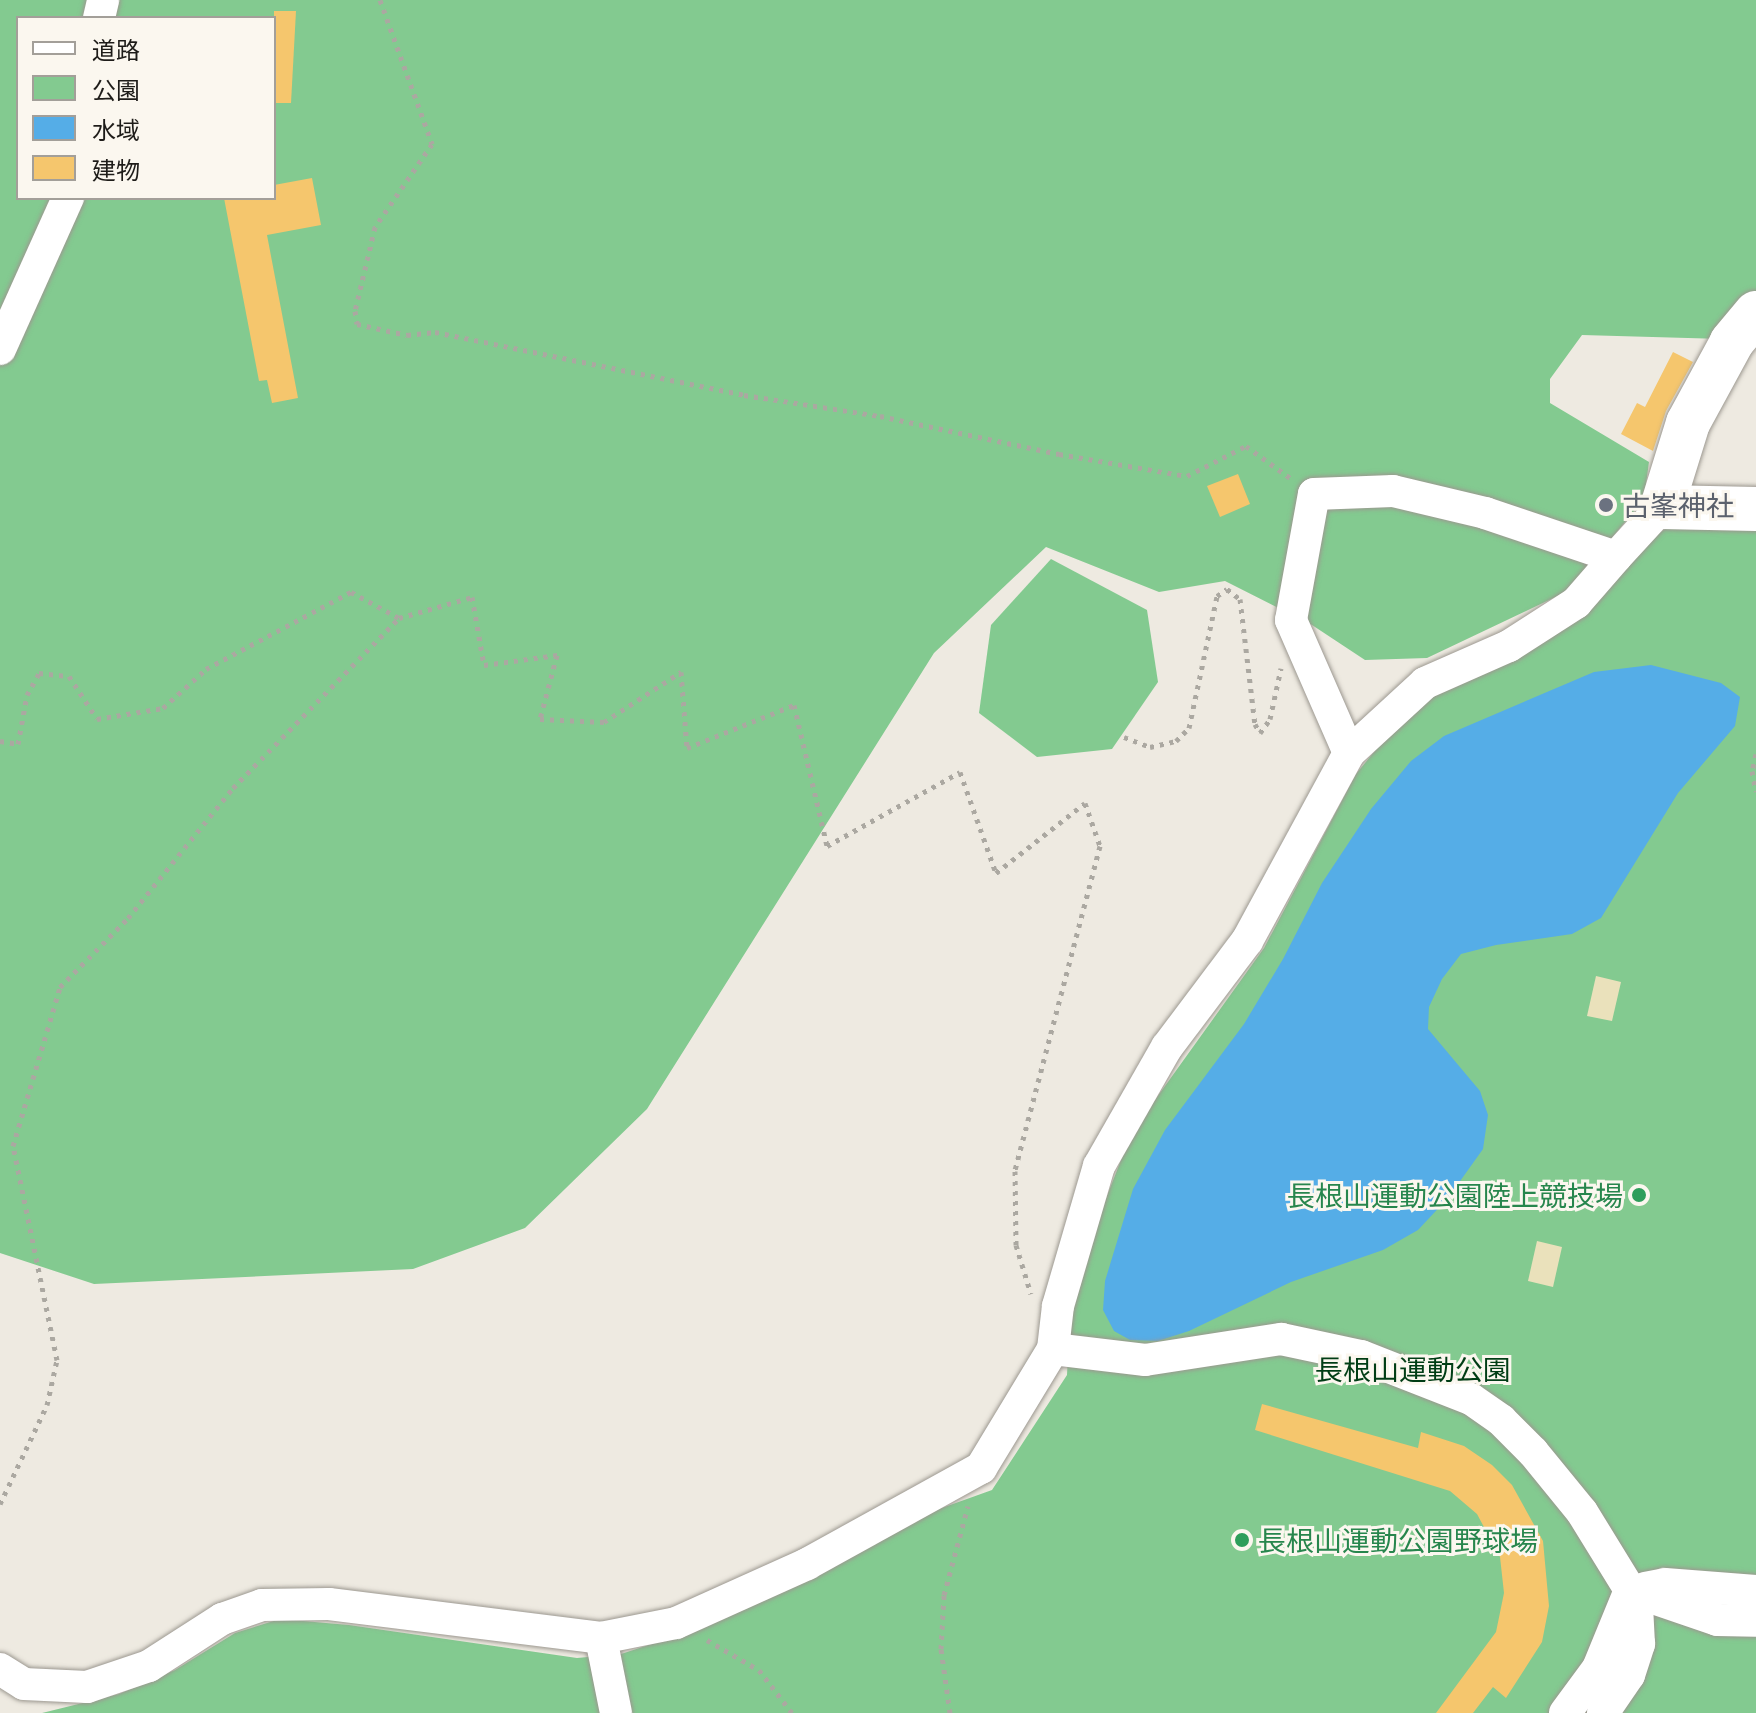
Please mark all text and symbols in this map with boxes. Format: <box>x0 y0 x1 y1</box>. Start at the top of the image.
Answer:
legend <box>16 16 276 200</box>
text: 道路 <box>92 33 140 66</box>
text: 公園 <box>92 73 140 106</box>
text: 水域 <box>92 113 140 146</box>
text: 建物 <box>92 153 140 186</box>
place label: 古峯神社 <box>1622 488 1734 522</box>
marker: 古峯神社 <box>1597 496 1615 514</box>
place label: 長根山運動公園陸上競技場 <box>1287 1178 1623 1212</box>
marker: 長根山運動公園陸上競技場 <box>1630 1186 1648 1204</box>
park label: 長根山運動公園 <box>1315 1352 1511 1386</box>
place label: 長根山運動公園野球場 <box>1258 1523 1538 1557</box>
marker: 長根山運動公園野球場 <box>1233 1531 1251 1549</box>

